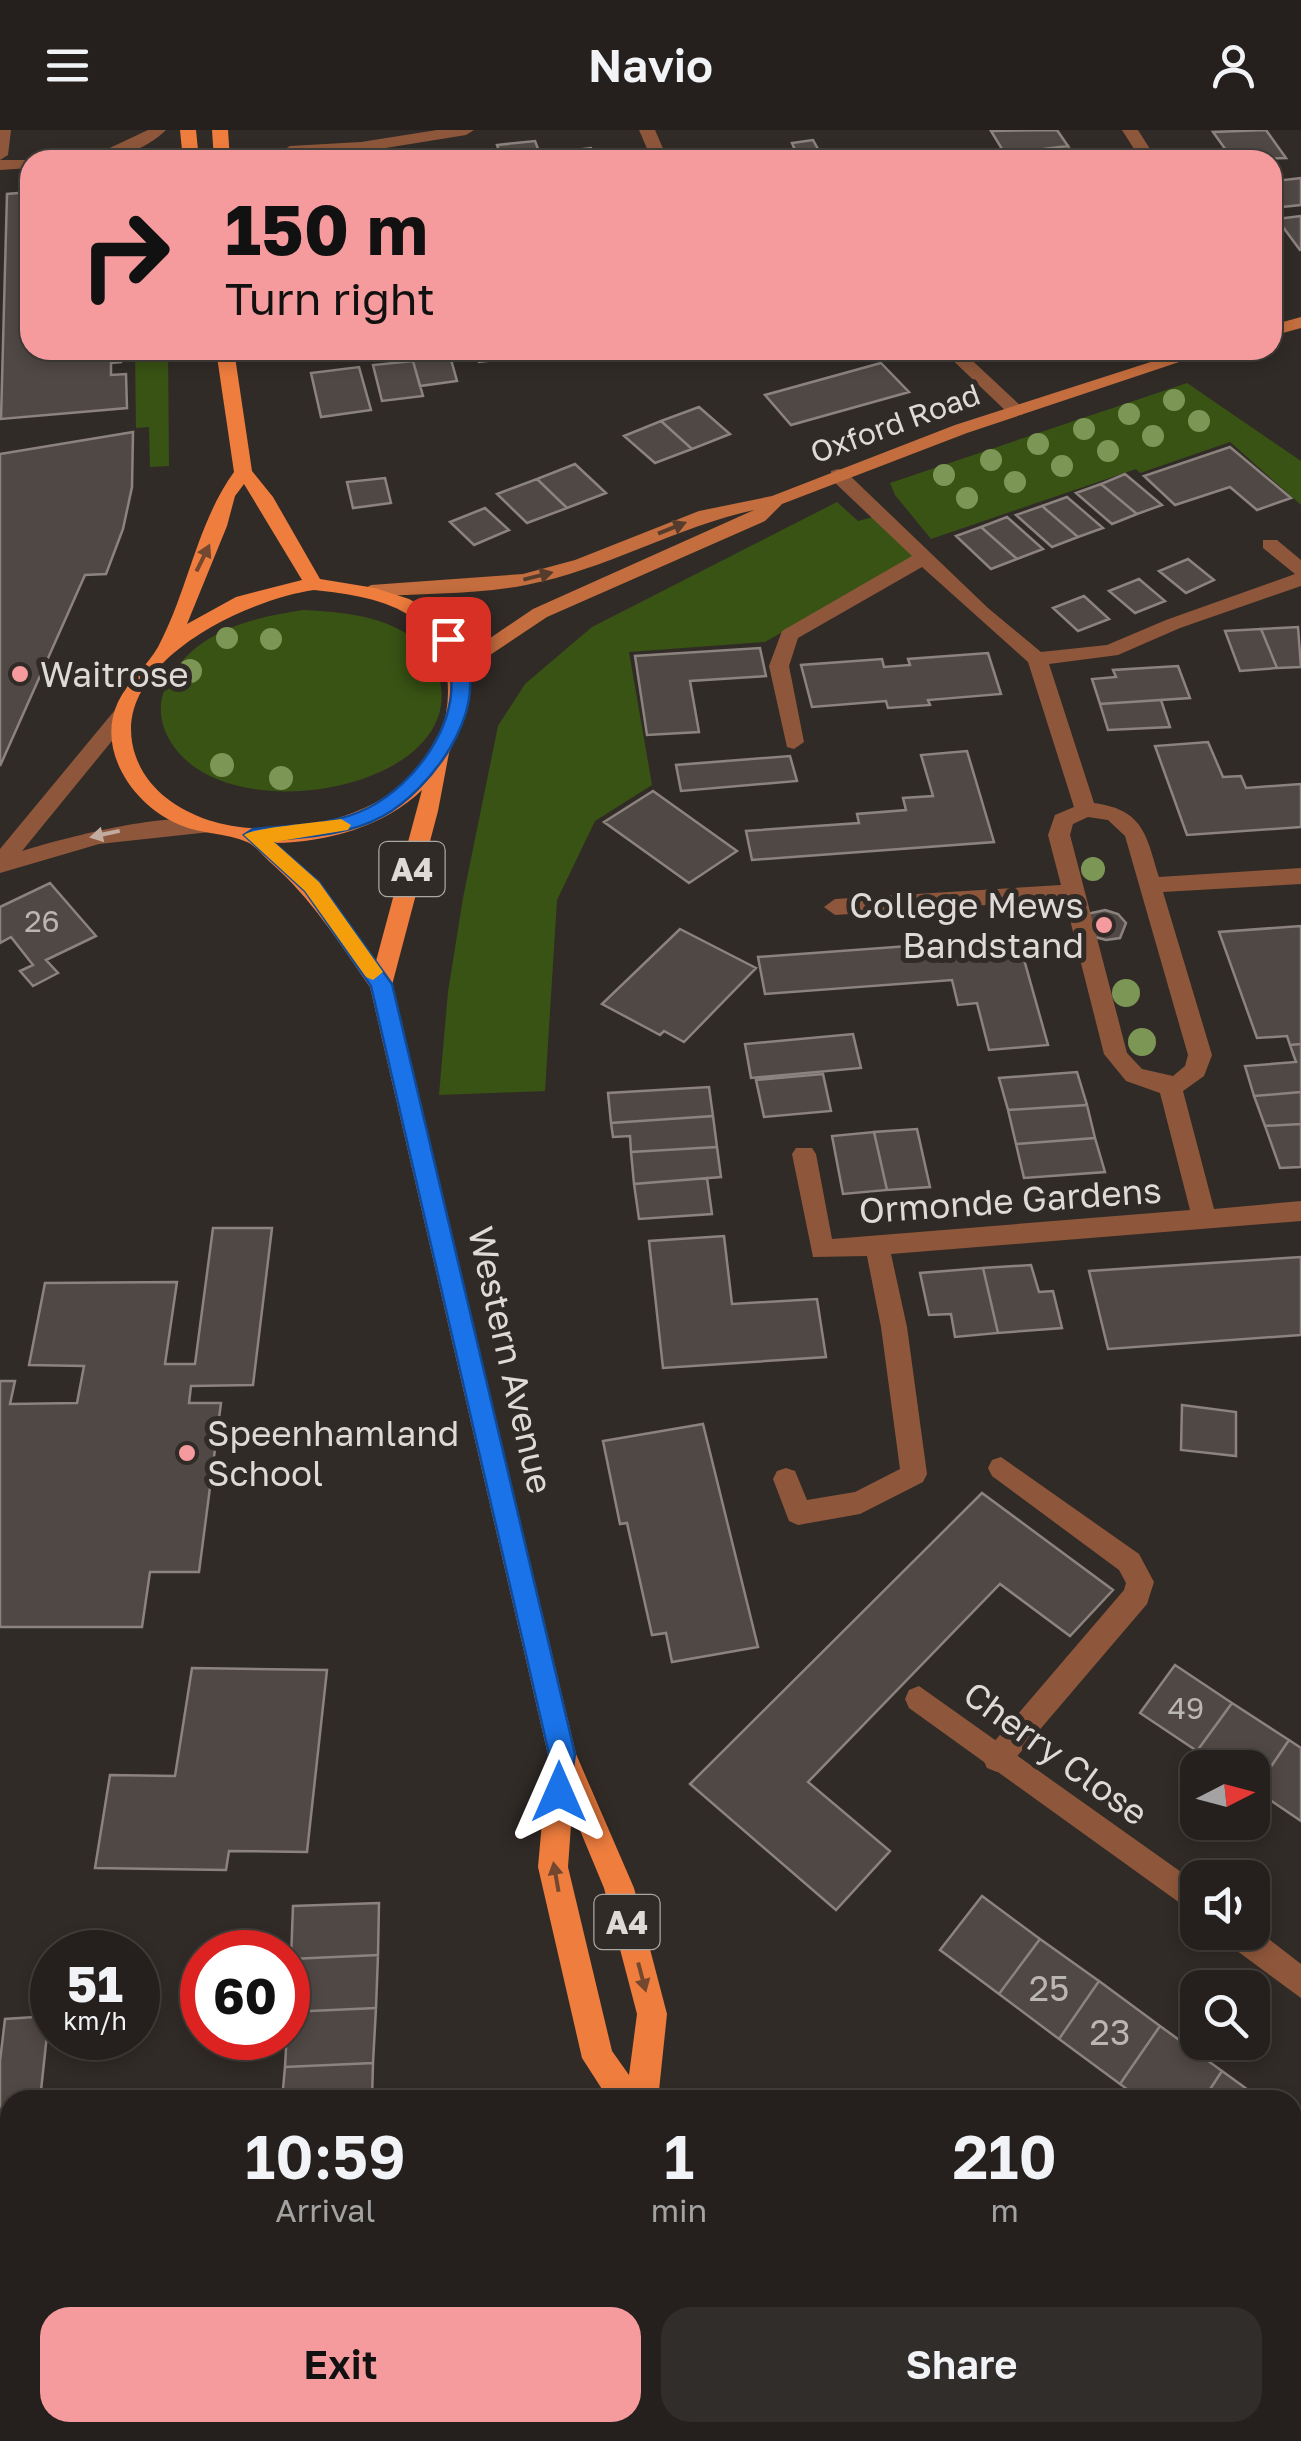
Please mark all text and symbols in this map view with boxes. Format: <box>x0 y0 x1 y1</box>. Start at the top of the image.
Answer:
icon: menu <box>40 38 95 93</box>
text: Navio <box>588 38 713 92</box>
icon: person <box>1206 38 1261 93</box>
text: 150 m <box>225 186 428 270</box>
icon: right <box>60 190 190 320</box>
text: Turn right <box>225 271 435 325</box>
street label: Oxford Road <box>805 376 985 470</box>
one-way arrow <box>658 520 688 536</box>
one-way arrow <box>194 544 211 573</box>
one-way arrow <box>523 568 554 583</box>
pin <box>406 597 491 682</box>
icon: arrive <box>421 612 476 667</box>
place label: Waitrose <box>40 653 189 695</box>
marker: Waitrose <box>9 663 31 685</box>
one-way arrow <box>89 826 120 842</box>
road number: A4 <box>380 842 444 896</box>
place label: College Mews Bandstand <box>849 884 1084 966</box>
house number: 26 <box>24 903 60 939</box>
marker: College Mews Bandstand <box>1093 914 1115 936</box>
street label: Ormonde Gardens <box>857 1168 1163 1232</box>
street label: Western Avenue <box>460 1222 562 1498</box>
place label: Speenhamland School <box>207 1412 459 1494</box>
marker: Speenhamland School <box>176 1442 198 1464</box>
street label: Cherry Close <box>956 1672 1156 1834</box>
house number: 49 <box>1168 1690 1204 1726</box>
position arrow <box>507 1740 611 1844</box>
north arrow <box>1180 1750 1270 1840</box>
map controls <box>1180 1750 1270 2060</box>
button: sound <box>1180 1860 1270 1950</box>
one-way arrow <box>548 1861 564 1892</box>
road number: A4 <box>594 1895 660 1949</box>
speed limit sign: 60 <box>180 1930 310 2060</box>
text: 51 <box>67 1953 123 2013</box>
one-way arrow <box>634 1962 650 1993</box>
house number: 25 <box>1029 1967 1069 2009</box>
button: search <box>1180 1970 1270 2060</box>
text: km/h <box>63 2005 127 2036</box>
house number: 23 <box>1090 2011 1130 2053</box>
text: 10:59 <box>245 2120 406 2192</box>
text: 1 <box>664 2120 694 2192</box>
text: 210 <box>952 2120 1057 2192</box>
text: Arrival <box>275 2191 375 2229</box>
text: min <box>651 2191 707 2229</box>
text: m <box>990 2191 1019 2229</box>
button: Exit <box>40 2307 641 2422</box>
button: Share <box>661 2307 1262 2422</box>

